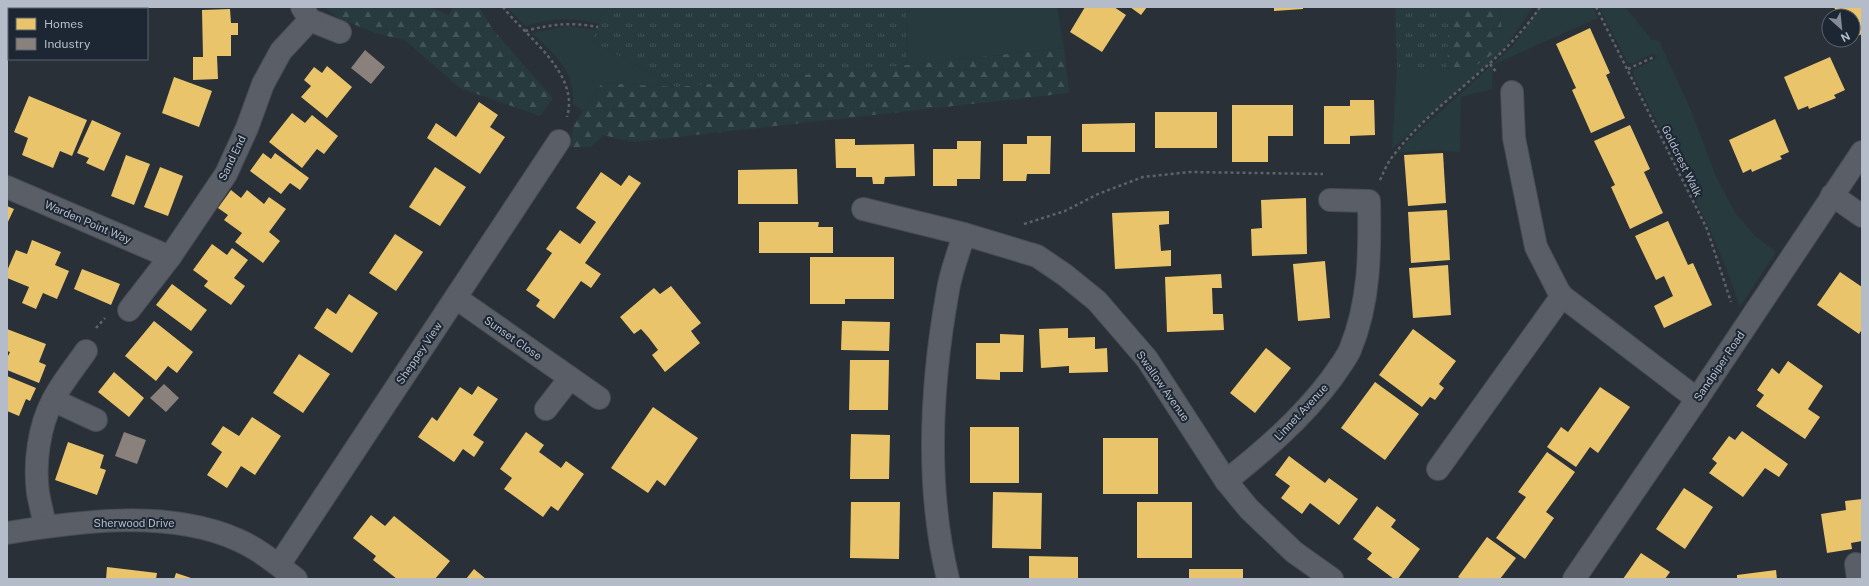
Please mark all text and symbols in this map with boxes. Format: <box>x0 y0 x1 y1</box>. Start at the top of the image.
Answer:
legend <box>8 8 148 60</box>
north arrow <box>1821 8 1861 48</box>
text: Homes <box>44 17 83 31</box>
text: N <box>1839 30 1852 44</box>
text: Industry <box>44 37 91 51</box>
street label: Goldcrest Walk <box>1660 123 1704 199</box>
street label: Sand End <box>216 134 248 182</box>
street label: Warden Point Way <box>43 198 133 246</box>
street label: Sunset Close <box>482 314 544 362</box>
street label: Sheppey View <box>394 319 444 386</box>
street label: Sandpiper Road <box>1691 329 1747 403</box>
street label: Swallow Avenue <box>1134 348 1192 424</box>
street label: Linnet Avenue <box>1272 381 1330 443</box>
street label: Sherwood Drive <box>94 517 174 529</box>

